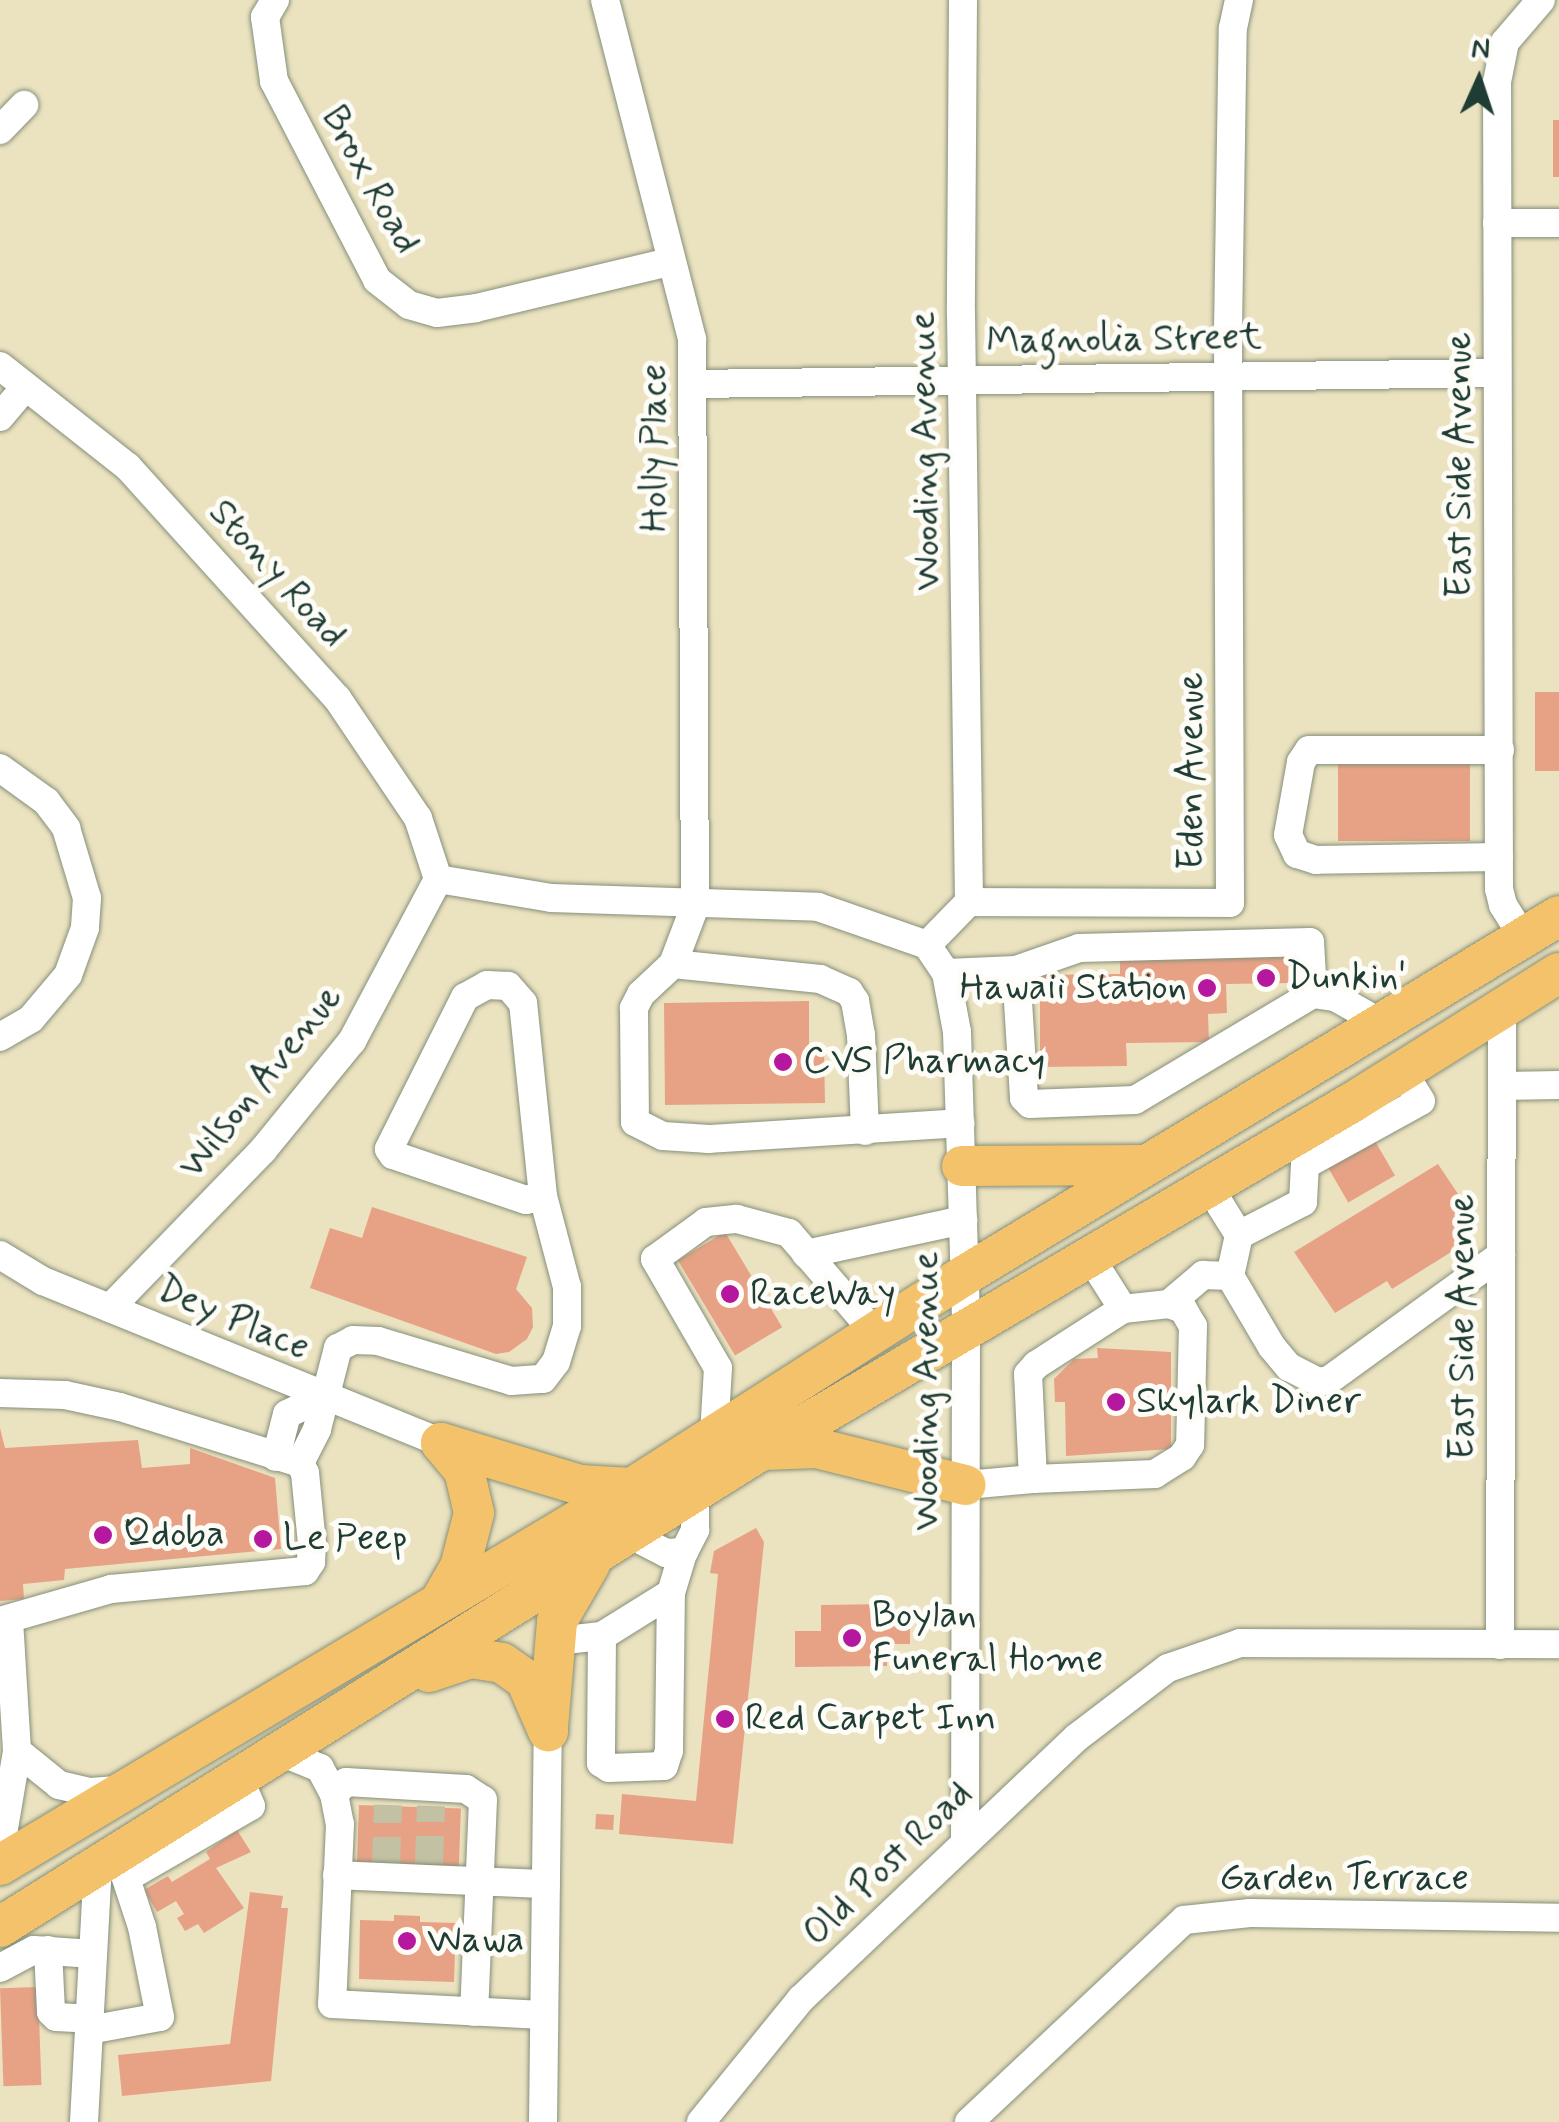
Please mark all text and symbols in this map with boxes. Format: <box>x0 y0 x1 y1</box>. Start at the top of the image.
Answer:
north arrow <box>1429 30 1529 130</box>
text: N <box>1470 31 1491 69</box>
street label: Brox Road <box>311 98 429 262</box>
street label: Magnolia Street <box>986 315 1262 365</box>
street label: Wooding Avenue <box>901 316 951 586</box>
street label: East Side Avenue <box>1437 329 1483 601</box>
street label: Holly Place <box>632 363 678 533</box>
street label: Stony Road <box>198 490 356 658</box>
street label: Eden Avenue <box>1169 667 1215 875</box>
place label: Dunkin' <box>1286 955 1407 1001</box>
place label: Hawaii Station <box>959 965 1187 1011</box>
marker: Dunkin' <box>1255 967 1277 989</box>
marker: Hawaii Station <box>1196 977 1218 999</box>
street label: Wilson Avenue <box>171 978 351 1186</box>
place label: CVS Pharmacy <box>803 1039 1045 1085</box>
marker: CVS Pharmacy <box>772 1051 794 1073</box>
street label: East Side Avenue <box>1440 1191 1486 1463</box>
street label: Wooding Avenue <box>904 1257 950 1525</box>
street label: Dey Place <box>152 1267 314 1371</box>
place label: RaceWay <box>750 1271 896 1317</box>
marker: RaceWay <box>719 1283 741 1305</box>
place label: Skylark Diner <box>1136 1379 1361 1425</box>
marker: Skylark Diner <box>1105 1391 1127 1413</box>
place label: Qdoba <box>123 1512 225 1558</box>
place label: Le Peep <box>283 1516 407 1562</box>
marker: Qdoba <box>92 1524 114 1546</box>
marker: Le Peep <box>252 1528 274 1550</box>
place label: Boylan Funeral Home <box>872 1593 1102 1682</box>
marker: Boylan Funeral Home <box>841 1627 863 1649</box>
place label: Red Carpet Inn <box>745 1696 1003 1742</box>
marker: Red Carpet Inn <box>714 1708 736 1730</box>
street label: Old Post Road <box>796 1774 980 1954</box>
street label: Garden Terrace <box>1223 1856 1465 1902</box>
place label: Wawa <box>427 1918 524 1964</box>
marker: Wawa <box>396 1930 418 1952</box>

